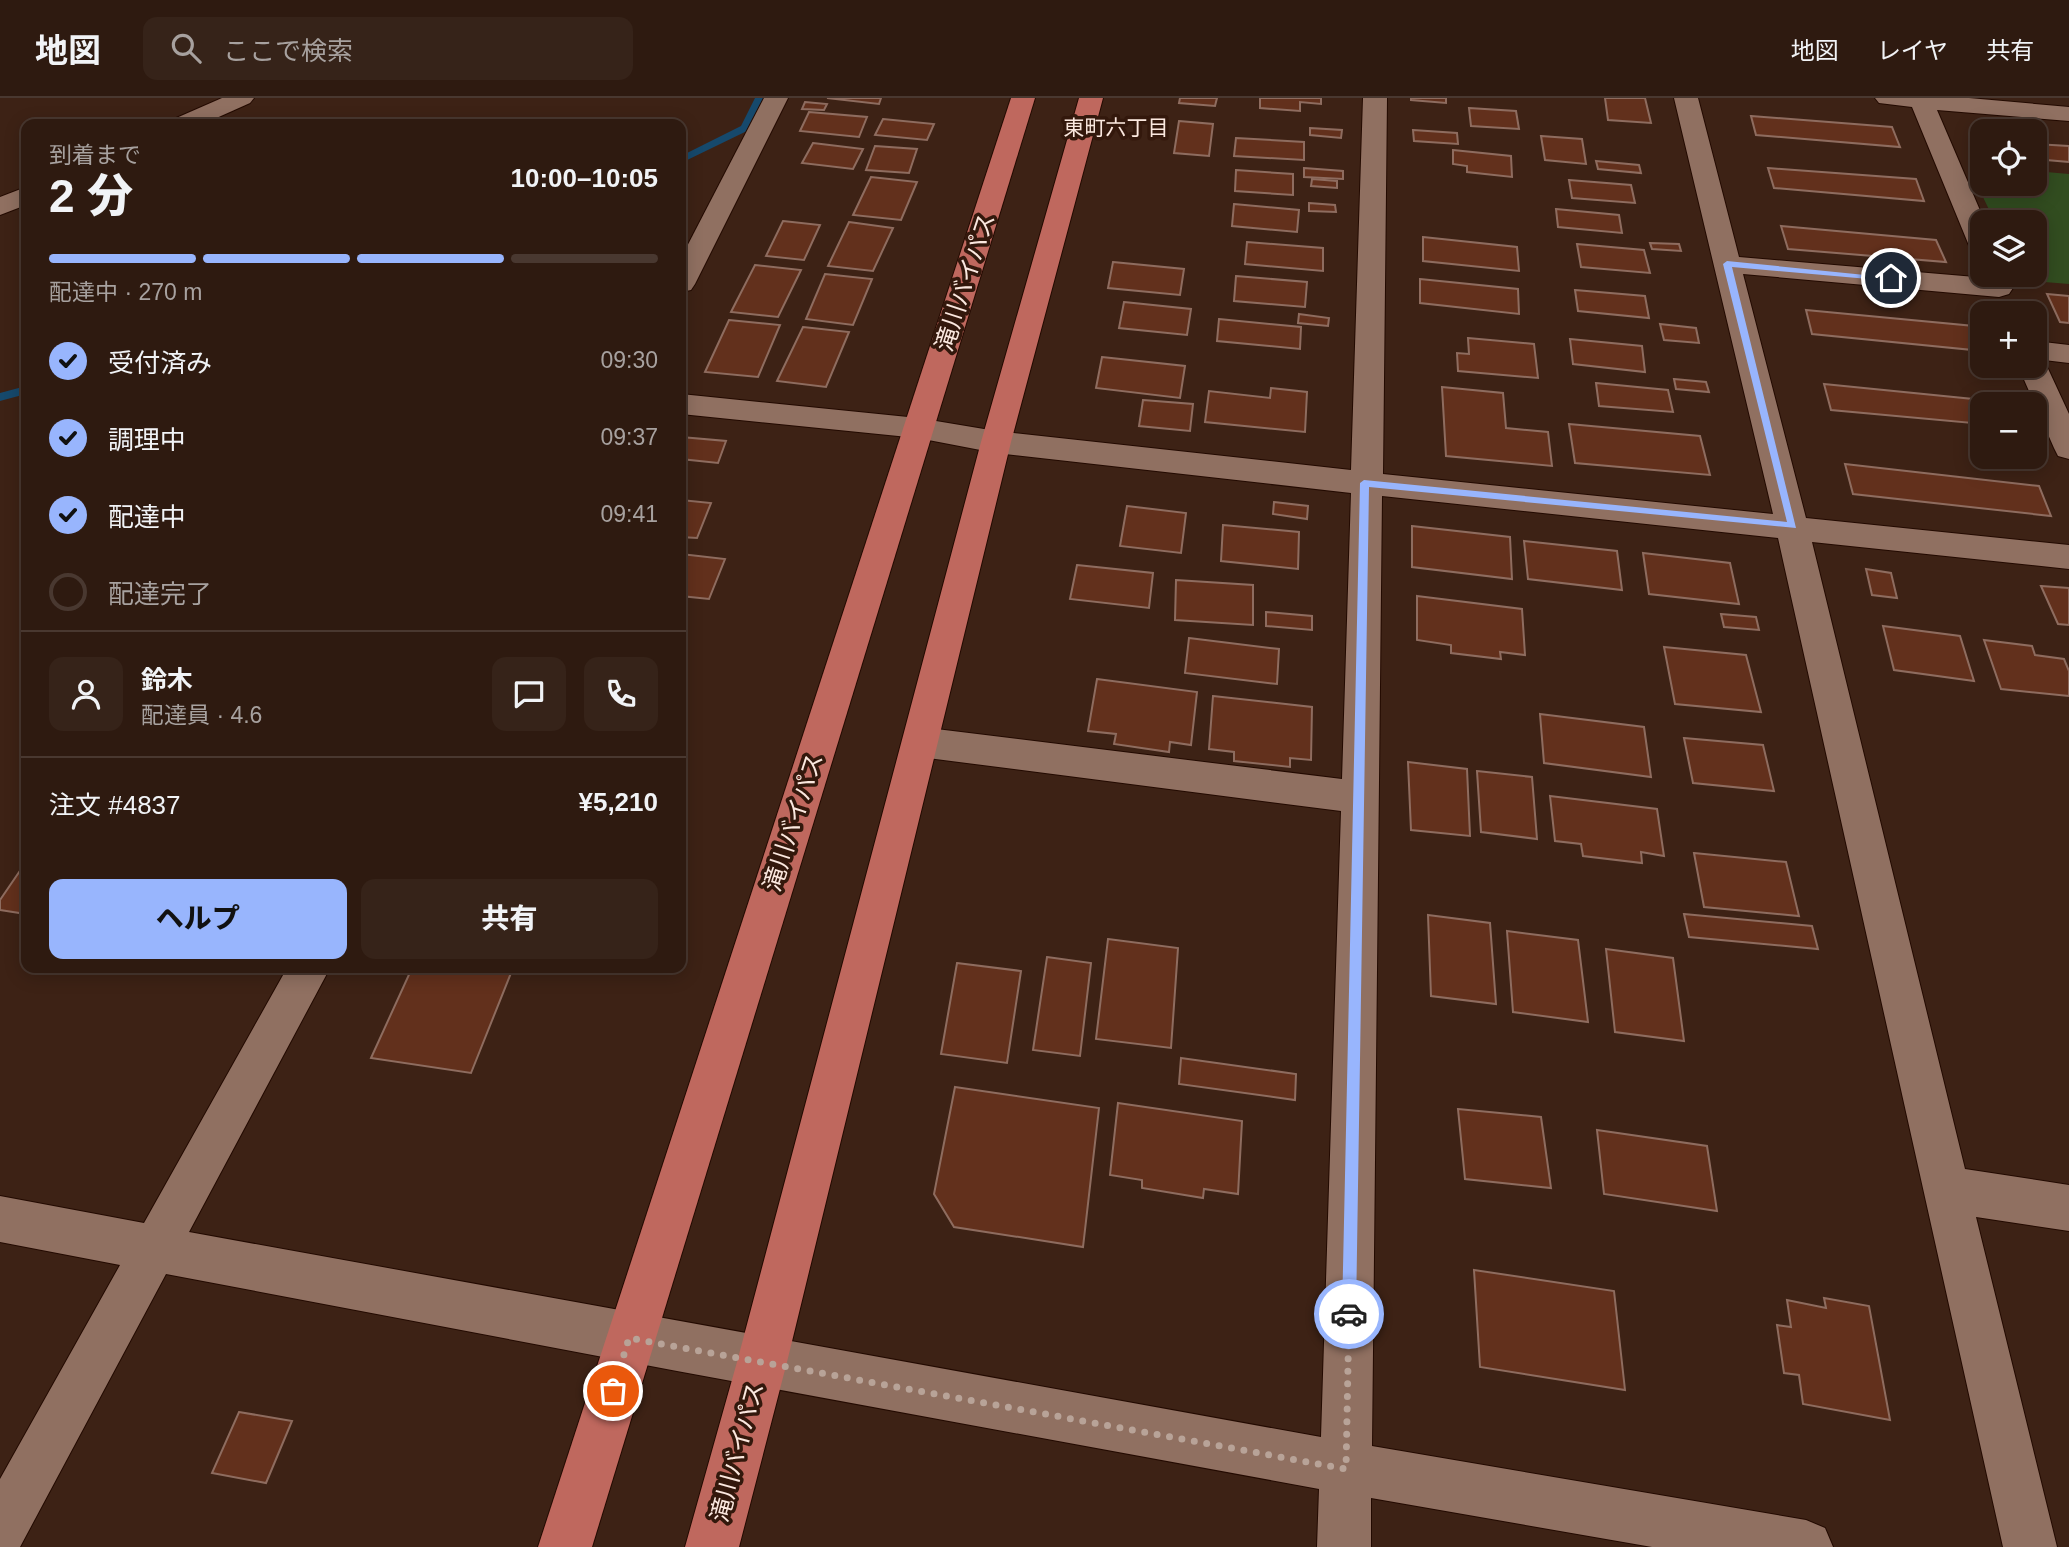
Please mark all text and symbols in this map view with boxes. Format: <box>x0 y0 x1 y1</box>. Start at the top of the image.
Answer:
search box <box>143 17 633 80</box>
icon: search <box>167 29 205 67</box>
text: 地図 <box>35 32 101 69</box>
text: ここで検索 <box>223 36 353 66</box>
text: 地図 <box>1791 37 1839 64</box>
text: レイヤ <box>1877 37 1948 64</box>
text: 共有 <box>1986 37 2034 64</box>
district label: 東町六丁目 <box>1064 116 1169 139</box>
map controls <box>1970 119 2047 469</box>
button: locate <box>1970 119 2047 196</box>
text: 到着まで <box>49 142 141 168</box>
text: 10:00–10:05 <box>511 163 658 193</box>
text: 2 分 <box>49 170 133 222</box>
street label: 滝川バイパス <box>930 210 1000 354</box>
button: layers <box>1970 210 2047 287</box>
pin <box>1861 248 1921 308</box>
icon: home <box>1872 259 1910 297</box>
text: 配達中 · 270 m <box>49 279 202 305</box>
button: + <box>1970 301 2047 378</box>
icon: check <box>49 342 87 380</box>
text: 09:30 <box>600 347 658 373</box>
text: 受付済み <box>108 348 212 378</box>
button: − <box>1970 392 2047 469</box>
icon: check <box>49 419 87 457</box>
text: 09:37 <box>600 424 658 450</box>
text: 調理中 <box>108 425 186 455</box>
icon: check <box>49 496 87 534</box>
text: 09:41 <box>600 501 658 527</box>
text: 配達中 <box>108 502 186 532</box>
text: 配達完了 <box>108 579 212 609</box>
button: person <box>49 657 123 731</box>
button: chat <box>492 657 566 731</box>
button: phone <box>584 657 658 731</box>
text: 鈴木 <box>141 665 193 695</box>
text: 配達員 · 4.6 <box>141 702 262 728</box>
street label: 滝川バイパス <box>758 750 828 894</box>
text: ¥5,210 <box>578 787 658 817</box>
text: 注文 #4837 <box>49 790 181 820</box>
button: ヘルプ <box>49 879 347 959</box>
button: 共有 <box>361 879 658 959</box>
courier <box>1314 1279 1384 1349</box>
icon: car <box>1330 1295 1368 1333</box>
pin <box>583 1361 643 1421</box>
icon: bag <box>594 1372 632 1410</box>
street label: 滝川バイパス <box>705 1379 769 1525</box>

